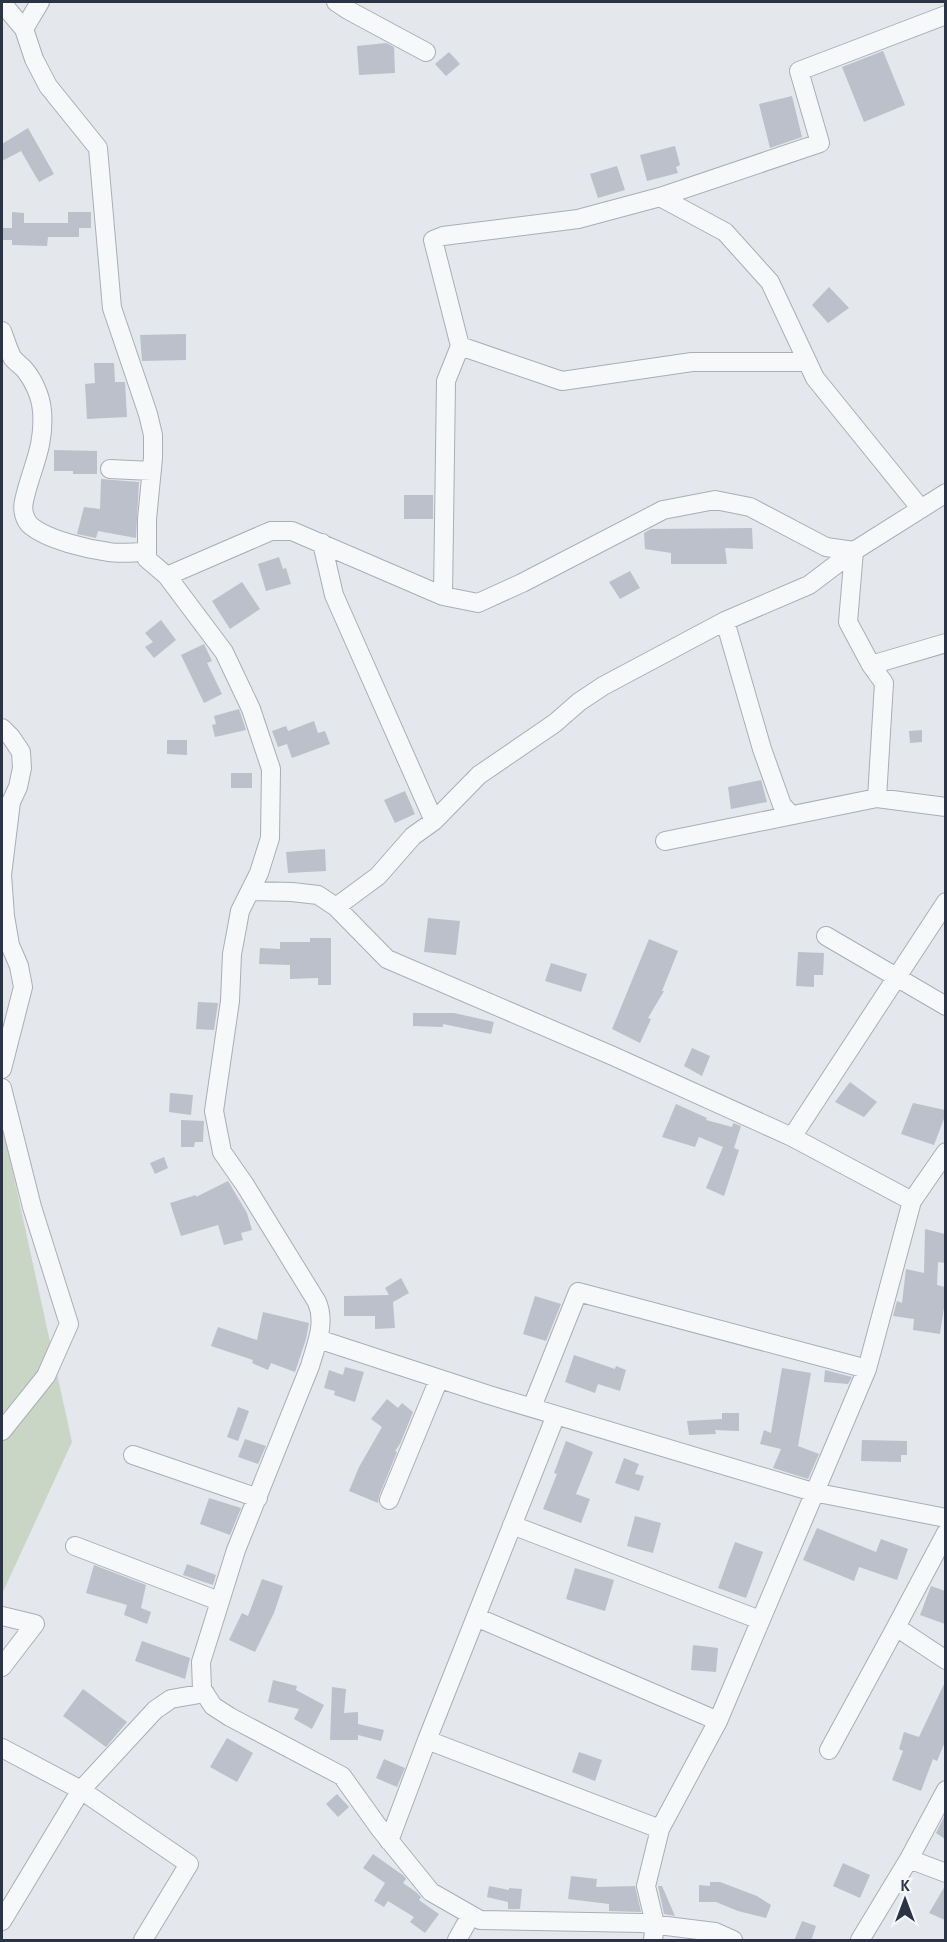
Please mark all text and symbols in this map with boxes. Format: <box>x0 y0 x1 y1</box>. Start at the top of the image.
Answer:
north arrow <box>875 1870 935 1930</box>
text: K <box>900 1878 910 1894</box>

